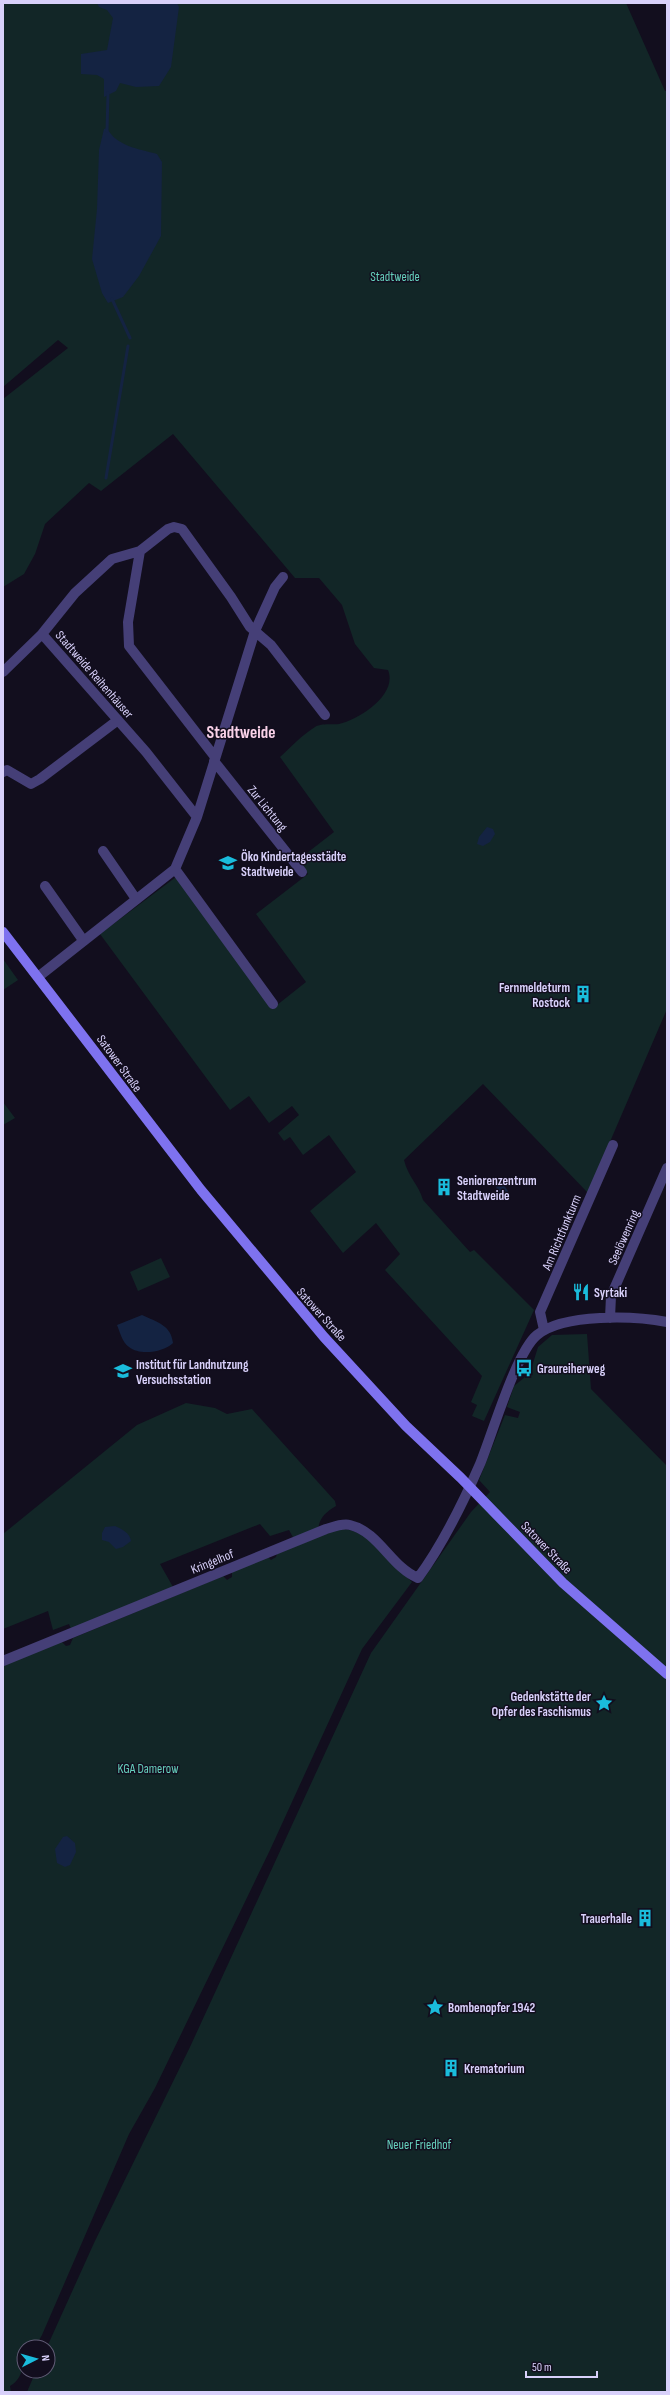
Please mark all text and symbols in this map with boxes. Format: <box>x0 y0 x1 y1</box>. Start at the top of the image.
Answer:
park label: Stadtweide <box>370 269 420 285</box>
street label: Stadtweide Reihenhäuser <box>52 628 137 722</box>
district label: Stadtweide <box>207 723 275 743</box>
street label: Zur Lichtung <box>244 782 291 835</box>
place label: Öko Kindertagesstädte Stadtweide <box>241 849 347 880</box>
school or university icon: Öko Kindertagesstädte Stadtweide <box>218 853 238 873</box>
place label: Fernmeldeturm Rostock <box>499 980 571 1011</box>
building icon: Fernmeldeturm Rostock <box>573 984 593 1004</box>
street label: Satower Straße <box>93 1032 145 1095</box>
place label: Seniorenzentrum Stadtweide <box>457 1173 537 1204</box>
building icon: Seniorenzentrum Stadtweide <box>434 1177 454 1197</box>
street label: Am Richtfunkturm <box>538 1192 585 1274</box>
street label: Seelöwenring <box>605 1207 643 1267</box>
restaurant icon: Syrtaki <box>571 1282 591 1302</box>
street label: Satower Straße <box>293 1285 350 1345</box>
place label: Syrtaki <box>594 1285 628 1301</box>
place label: Institut für Landnutzung Versuchsstation <box>136 1357 249 1388</box>
bus stop icon: Graureiherweg <box>514 1358 534 1378</box>
school or university icon: Institut für Landnutzung Versuchsstation <box>113 1361 133 1381</box>
place label: Graureiherweg <box>537 1361 606 1377</box>
street label: Satower Straße <box>517 1518 575 1577</box>
street label: Kringelhof <box>189 1546 236 1578</box>
place label: Gedenkstätte der Opfer des Faschismus <box>491 1689 591 1720</box>
place icon: Gedenkstätte der Opfer des Faschismus <box>594 1693 614 1713</box>
park label: KGA Damerow <box>118 1761 179 1777</box>
building icon: Trauerhalle <box>635 1908 655 1928</box>
place label: Trauerhalle <box>581 1911 632 1927</box>
place icon: Bombenopfer 1942 <box>425 1997 445 2017</box>
place label: Bombenopfer 1942 <box>448 2000 535 2016</box>
building icon: Krematorium <box>441 2058 461 2078</box>
place label: Krematorium <box>464 2061 525 2077</box>
park label: Neuer Friedhof <box>387 2137 452 2153</box>
north arrow <box>16 2339 56 2379</box>
scale bar <box>526 2353 597 2379</box>
text: N <box>39 2354 52 2362</box>
text: 50 m <box>532 2360 552 2375</box>

